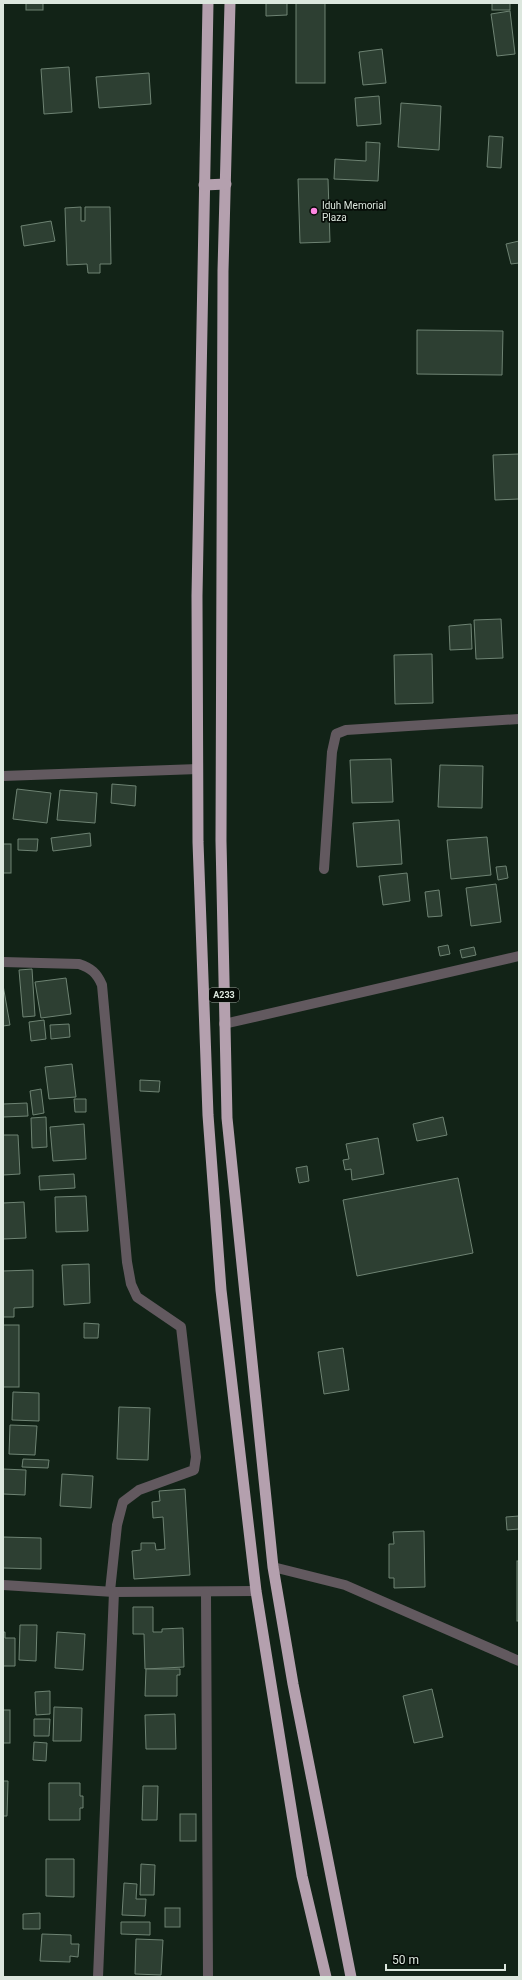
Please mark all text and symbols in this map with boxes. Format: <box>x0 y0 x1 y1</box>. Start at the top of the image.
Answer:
place label: Iduh Memorial Plaza <box>322 200 386 223</box>
marker: Iduh Memorial Plaza <box>309 206 319 216</box>
road number: A233 <box>209 988 239 1002</box>
scale bar <box>386 1946 505 1972</box>
text: 50 m <box>392 1953 419 1967</box>

